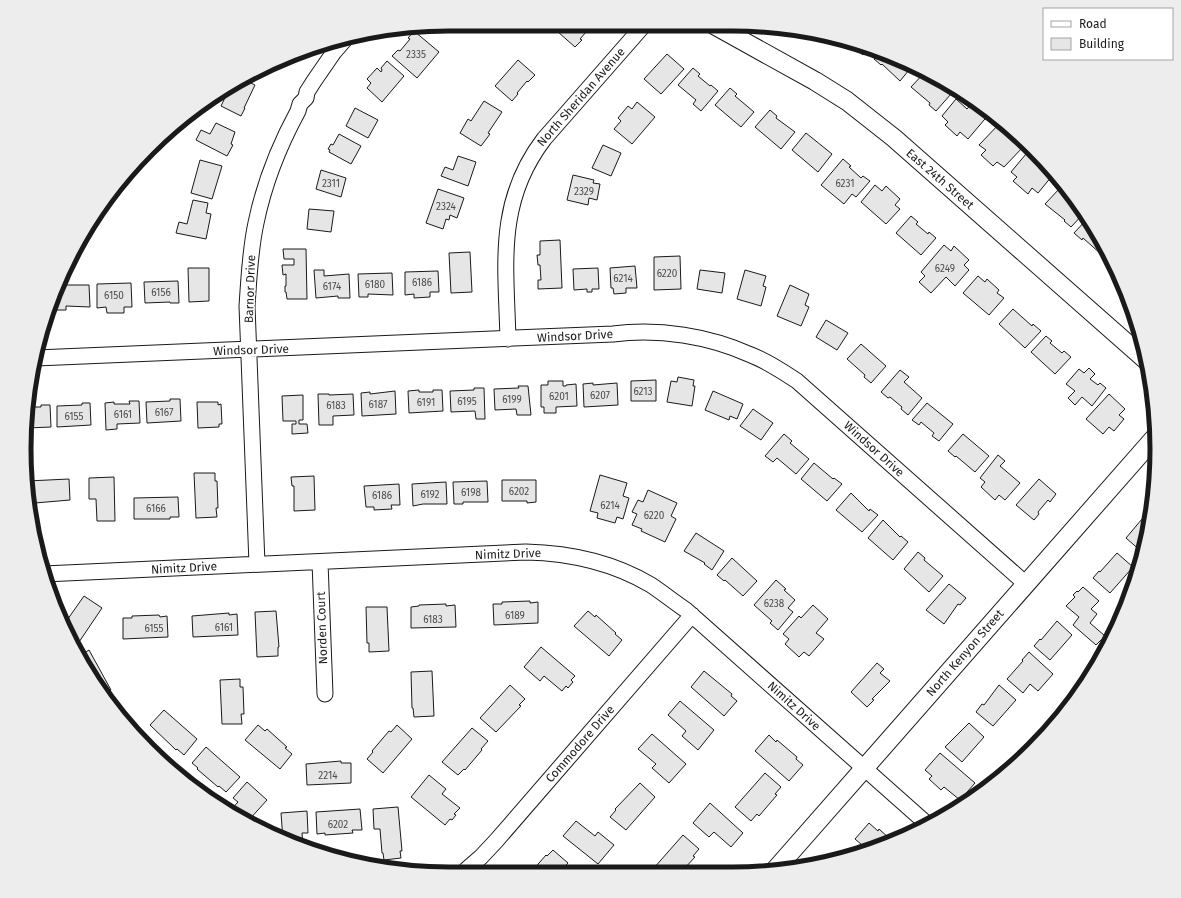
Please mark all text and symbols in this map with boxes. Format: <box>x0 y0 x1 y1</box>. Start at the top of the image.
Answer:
legend <box>1043 8 1173 60</box>
text: Road <box>1079 17 1107 31</box>
text: Building <box>1079 37 1125 51</box>
street label: North Sheridan Avenue <box>534 45 628 149</box>
house number: 2335 <box>406 49 426 61</box>
street label: East 24th Street <box>903 146 977 213</box>
house number: 2311 <box>322 178 340 190</box>
house number: 6231 <box>835 178 855 190</box>
house number: 2329 <box>574 186 594 198</box>
house number: 2324 <box>436 201 457 213</box>
street label: Barnor Drive <box>242 255 258 323</box>
house number: 6249 <box>935 263 955 275</box>
house number: 6220 <box>657 268 678 280</box>
house number: 6214 <box>613 273 633 285</box>
house number: 6186 <box>412 277 432 289</box>
house number: 6180 <box>365 279 386 291</box>
house number: 6174 <box>323 281 342 293</box>
house number: 6156 <box>151 287 171 299</box>
house number: 6150 <box>104 290 124 302</box>
street label: Windsor Drive <box>537 327 613 345</box>
street label: Windsor Drive <box>213 342 289 358</box>
house number: 6213 <box>633 386 653 398</box>
house number: 6207 <box>590 390 611 402</box>
house number: 6201 <box>549 391 569 403</box>
house number: 6199 <box>502 394 522 406</box>
house number: 6195 <box>457 396 477 408</box>
house number: 6191 <box>417 397 435 409</box>
house number: 6187 <box>369 399 388 411</box>
house number: 6183 <box>326 400 346 412</box>
house number: 6167 <box>155 407 174 419</box>
house number: 6161 <box>114 409 132 421</box>
house number: 6155 <box>64 411 84 423</box>
street label: Windsor Drive <box>841 418 907 480</box>
house number: 6202 <box>509 486 529 498</box>
house number: 6198 <box>461 487 481 499</box>
house number: 6192 <box>420 489 440 501</box>
house number: 6186 <box>372 490 392 502</box>
house number: 6214 <box>600 500 620 512</box>
house number: 6166 <box>146 503 166 515</box>
house number: 6220 <box>644 510 665 522</box>
street label: Nimitz Drive <box>475 546 541 562</box>
street label: Nimitz Drive <box>151 559 217 577</box>
street label: Norden Court <box>314 591 330 665</box>
house number: 6238 <box>764 598 785 610</box>
street label: North Kenyon Street <box>924 606 1007 699</box>
house number: 6189 <box>505 610 525 622</box>
house number: 6183 <box>423 614 443 626</box>
house number: 6161 <box>215 622 233 634</box>
house number: 6155 <box>144 623 164 635</box>
street label: Nimitz Drive <box>765 679 823 733</box>
street label: Commodore Drive <box>543 703 617 785</box>
house number: 2214 <box>318 770 338 782</box>
house number: 6202 <box>328 819 348 831</box>

